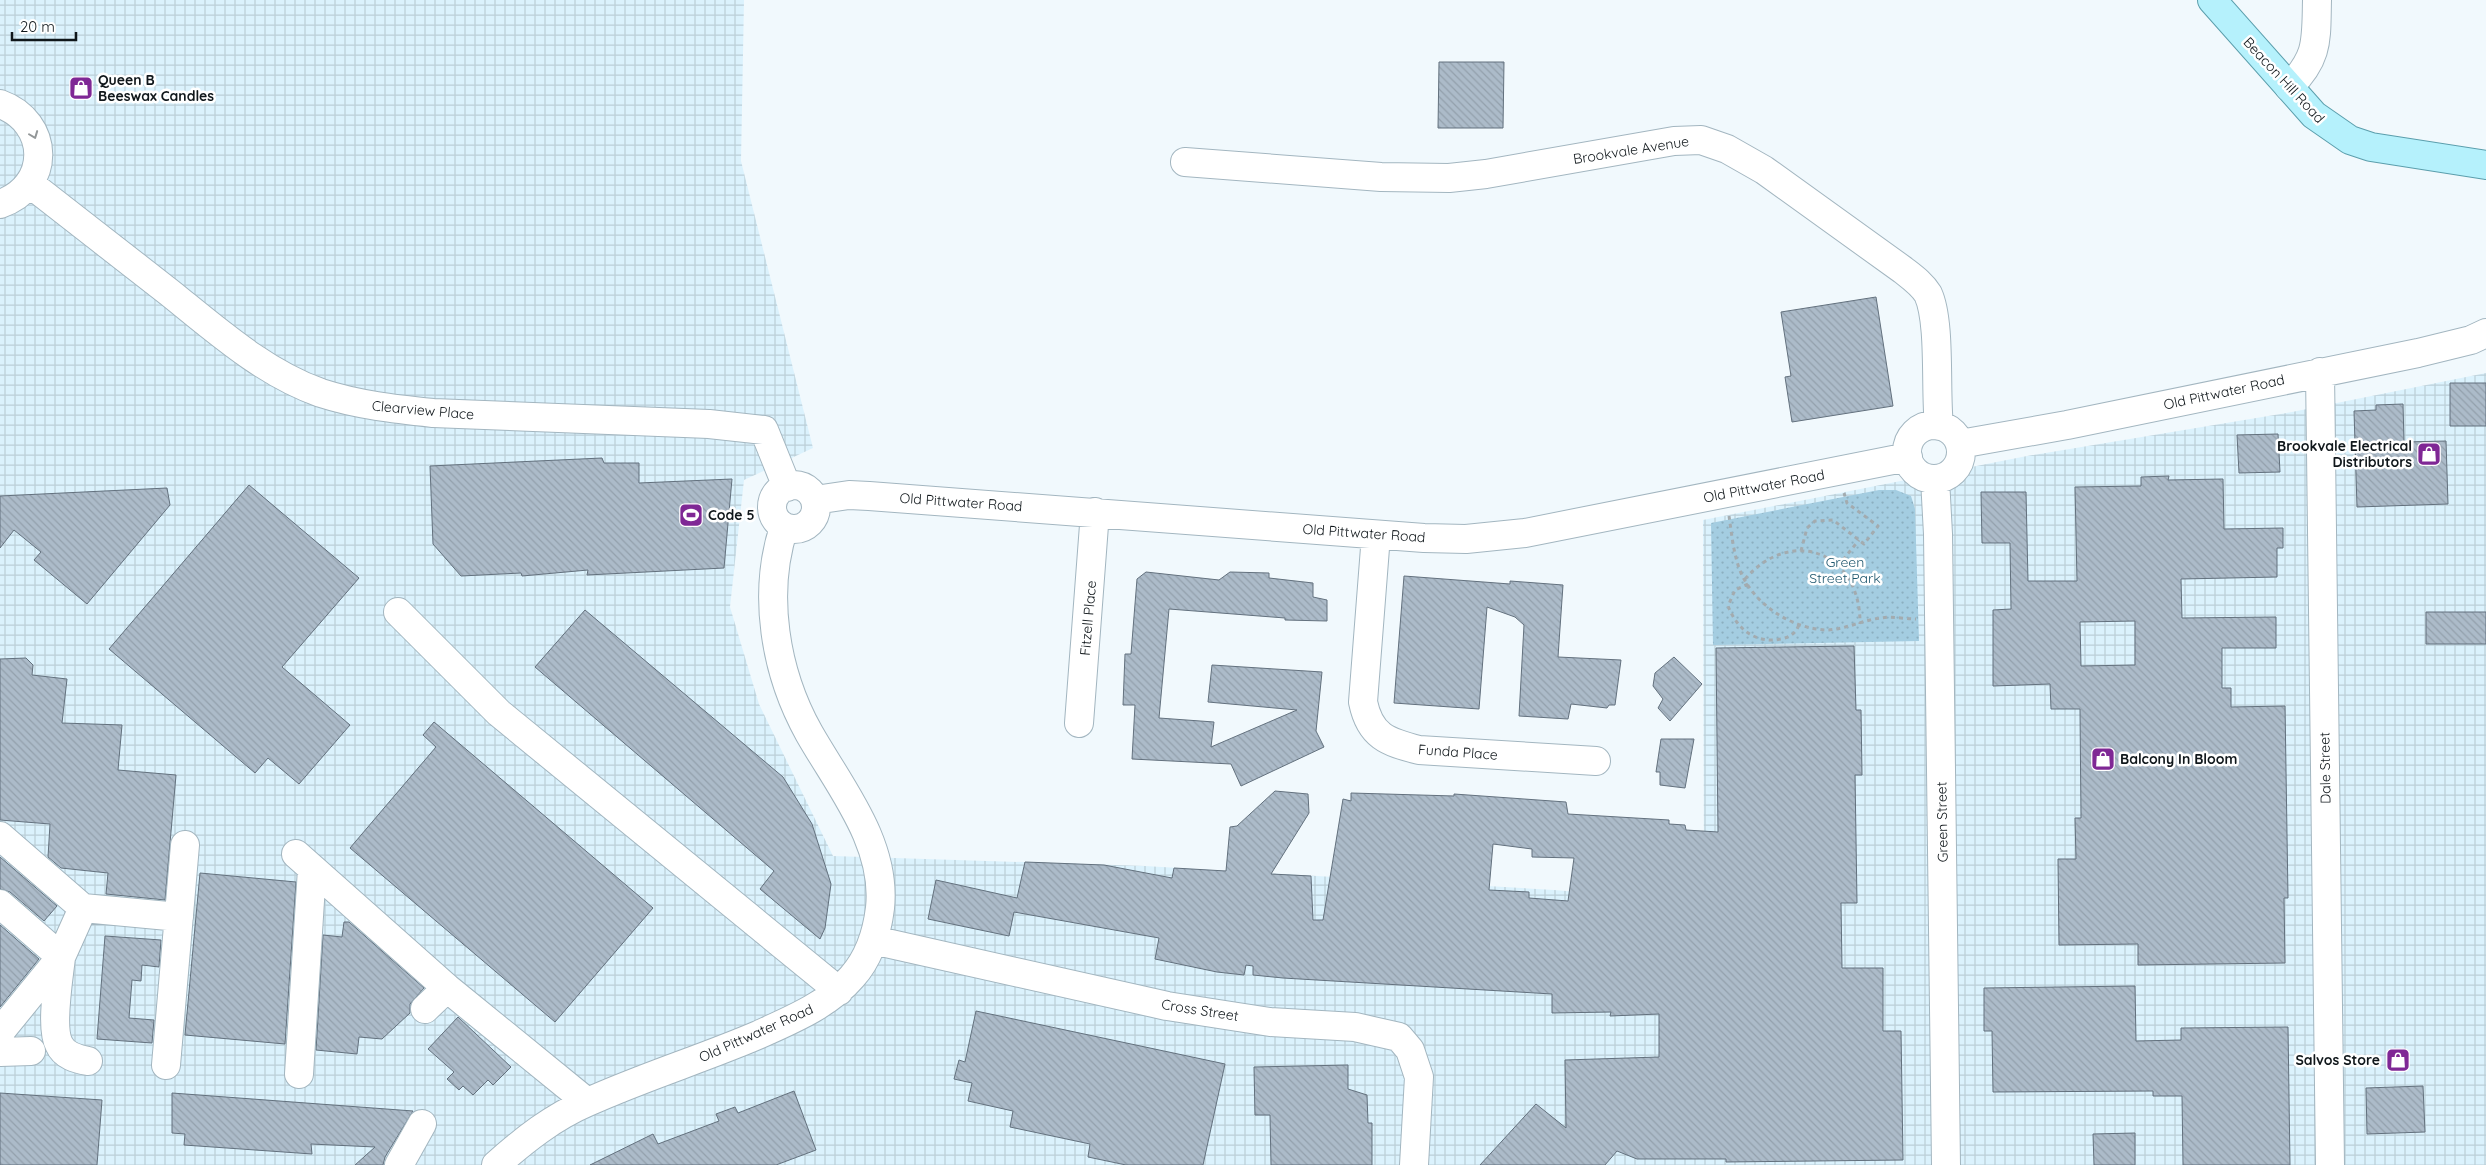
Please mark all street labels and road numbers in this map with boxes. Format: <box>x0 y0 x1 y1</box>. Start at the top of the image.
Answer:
street label: Beacon Hill Road <box>2239 33 2329 127</box>
street label: Brookvale Avenue <box>1572 132 1690 168</box>
street label: Old Pittwater Road <box>2162 370 2286 414</box>
street label: Clearview Place <box>371 397 475 423</box>
street label: Old Pittwater Road <box>1702 465 1826 507</box>
street label: Old Pittwater Road <box>899 489 1023 515</box>
street label: Old Pittwater Road <box>1302 520 1426 546</box>
street label: Fitzell Place <box>1076 579 1100 656</box>
street label: Dale Street <box>2315 732 2335 804</box>
street label: Funda Place <box>1418 740 1499 764</box>
street label: Green Street <box>1932 781 1952 863</box>
street label: Cross Street <box>1160 995 1240 1025</box>
street label: Old Pittwater Road <box>696 1000 816 1066</box>

